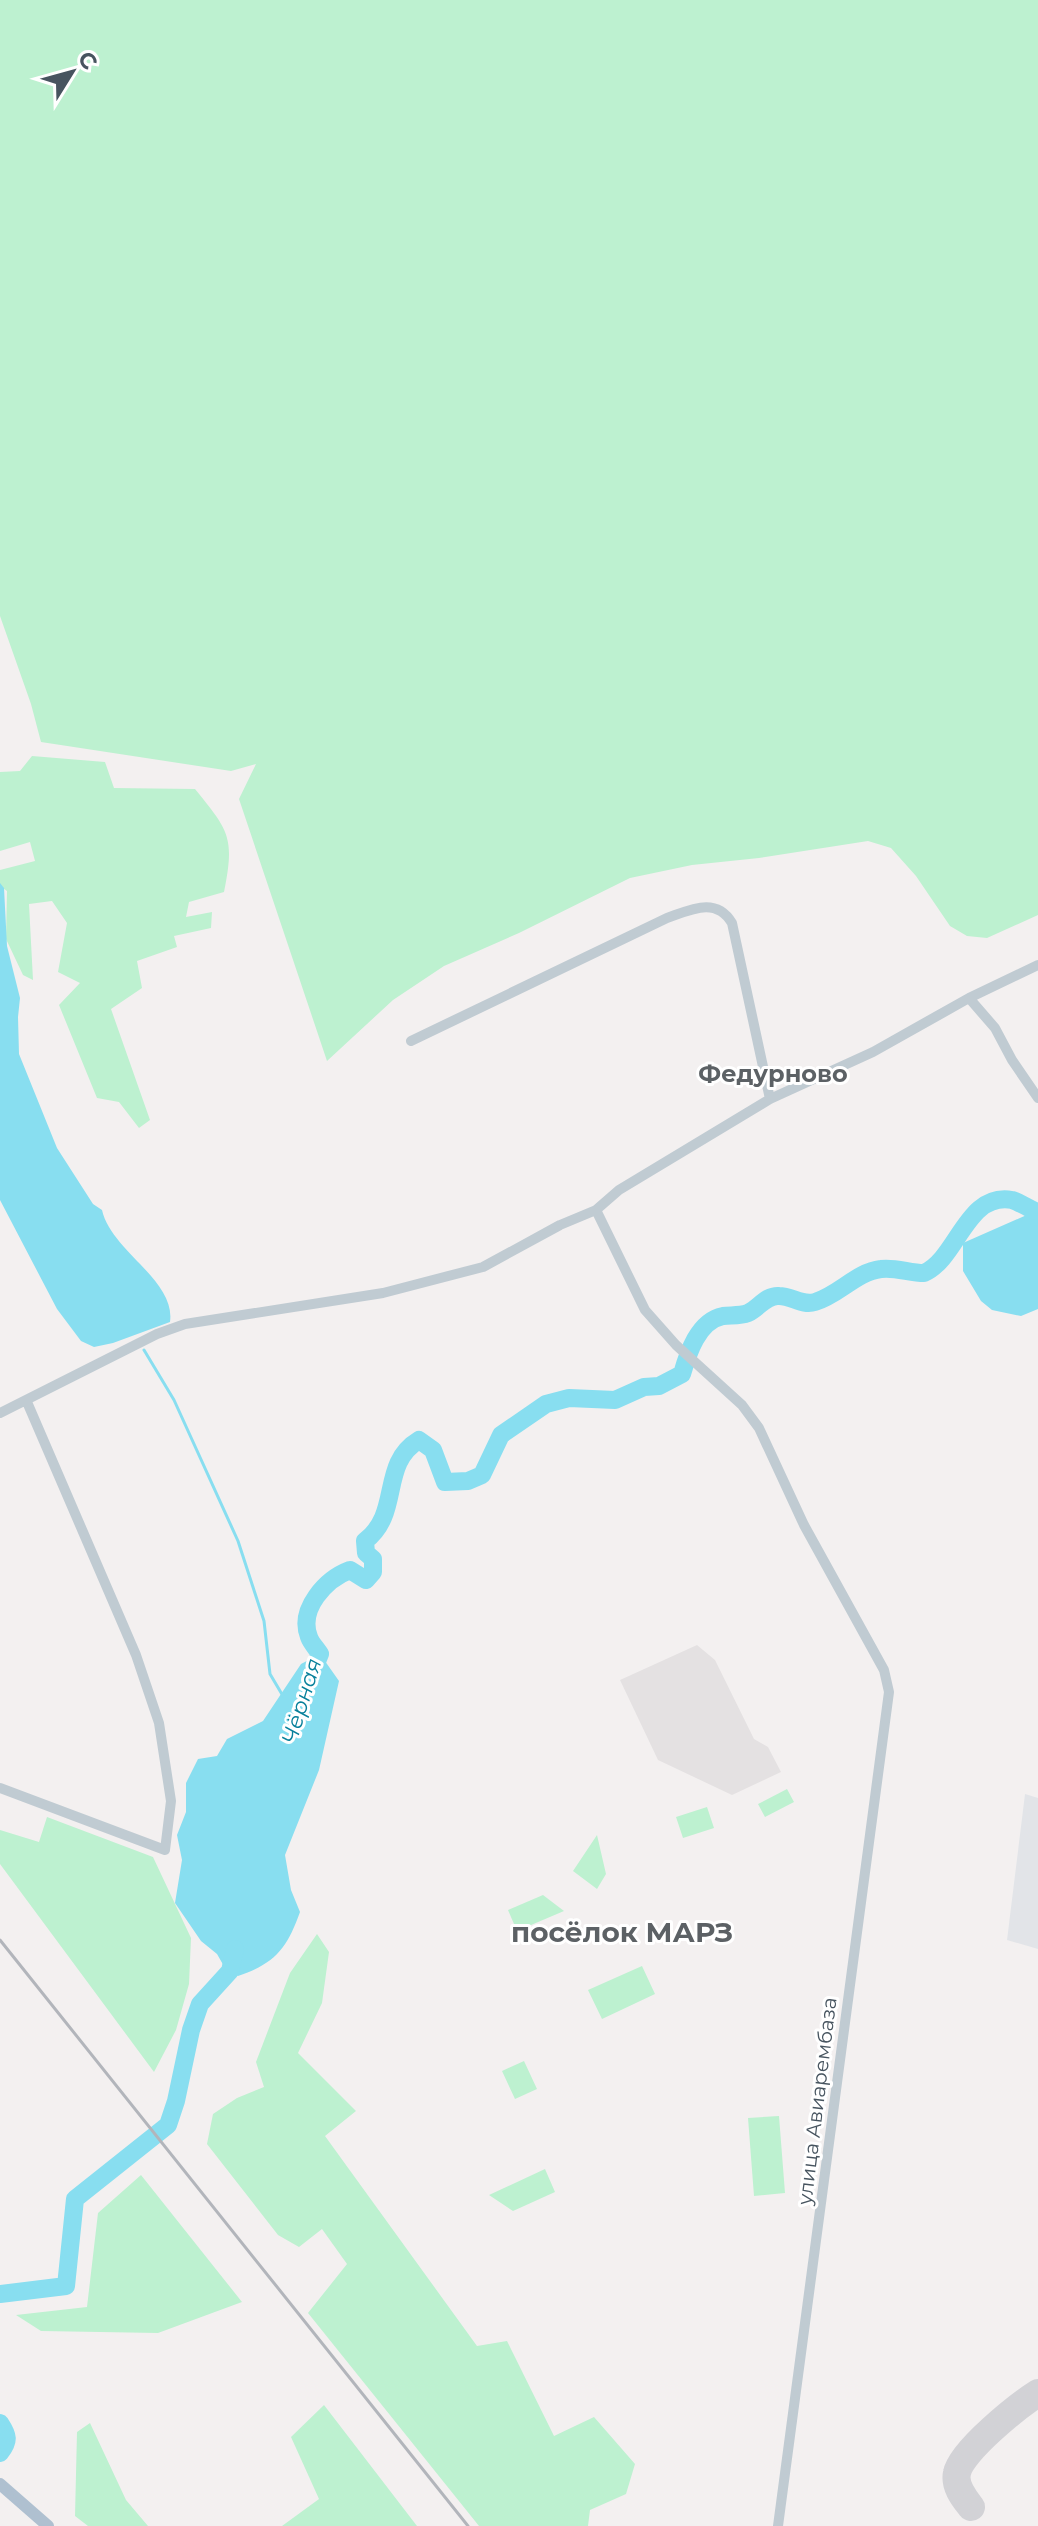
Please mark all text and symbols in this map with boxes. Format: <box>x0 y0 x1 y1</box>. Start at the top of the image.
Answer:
north arrow <box>32 32 112 112</box>
text: С <box>72 46 103 75</box>
district label: Федурново <box>698 1059 848 1088</box>
water label: Чёрная <box>276 1655 327 1747</box>
district label: посёлок МАРЗ <box>511 1915 733 1949</box>
street label: улица Авиарембаза <box>792 1996 842 2207</box>

